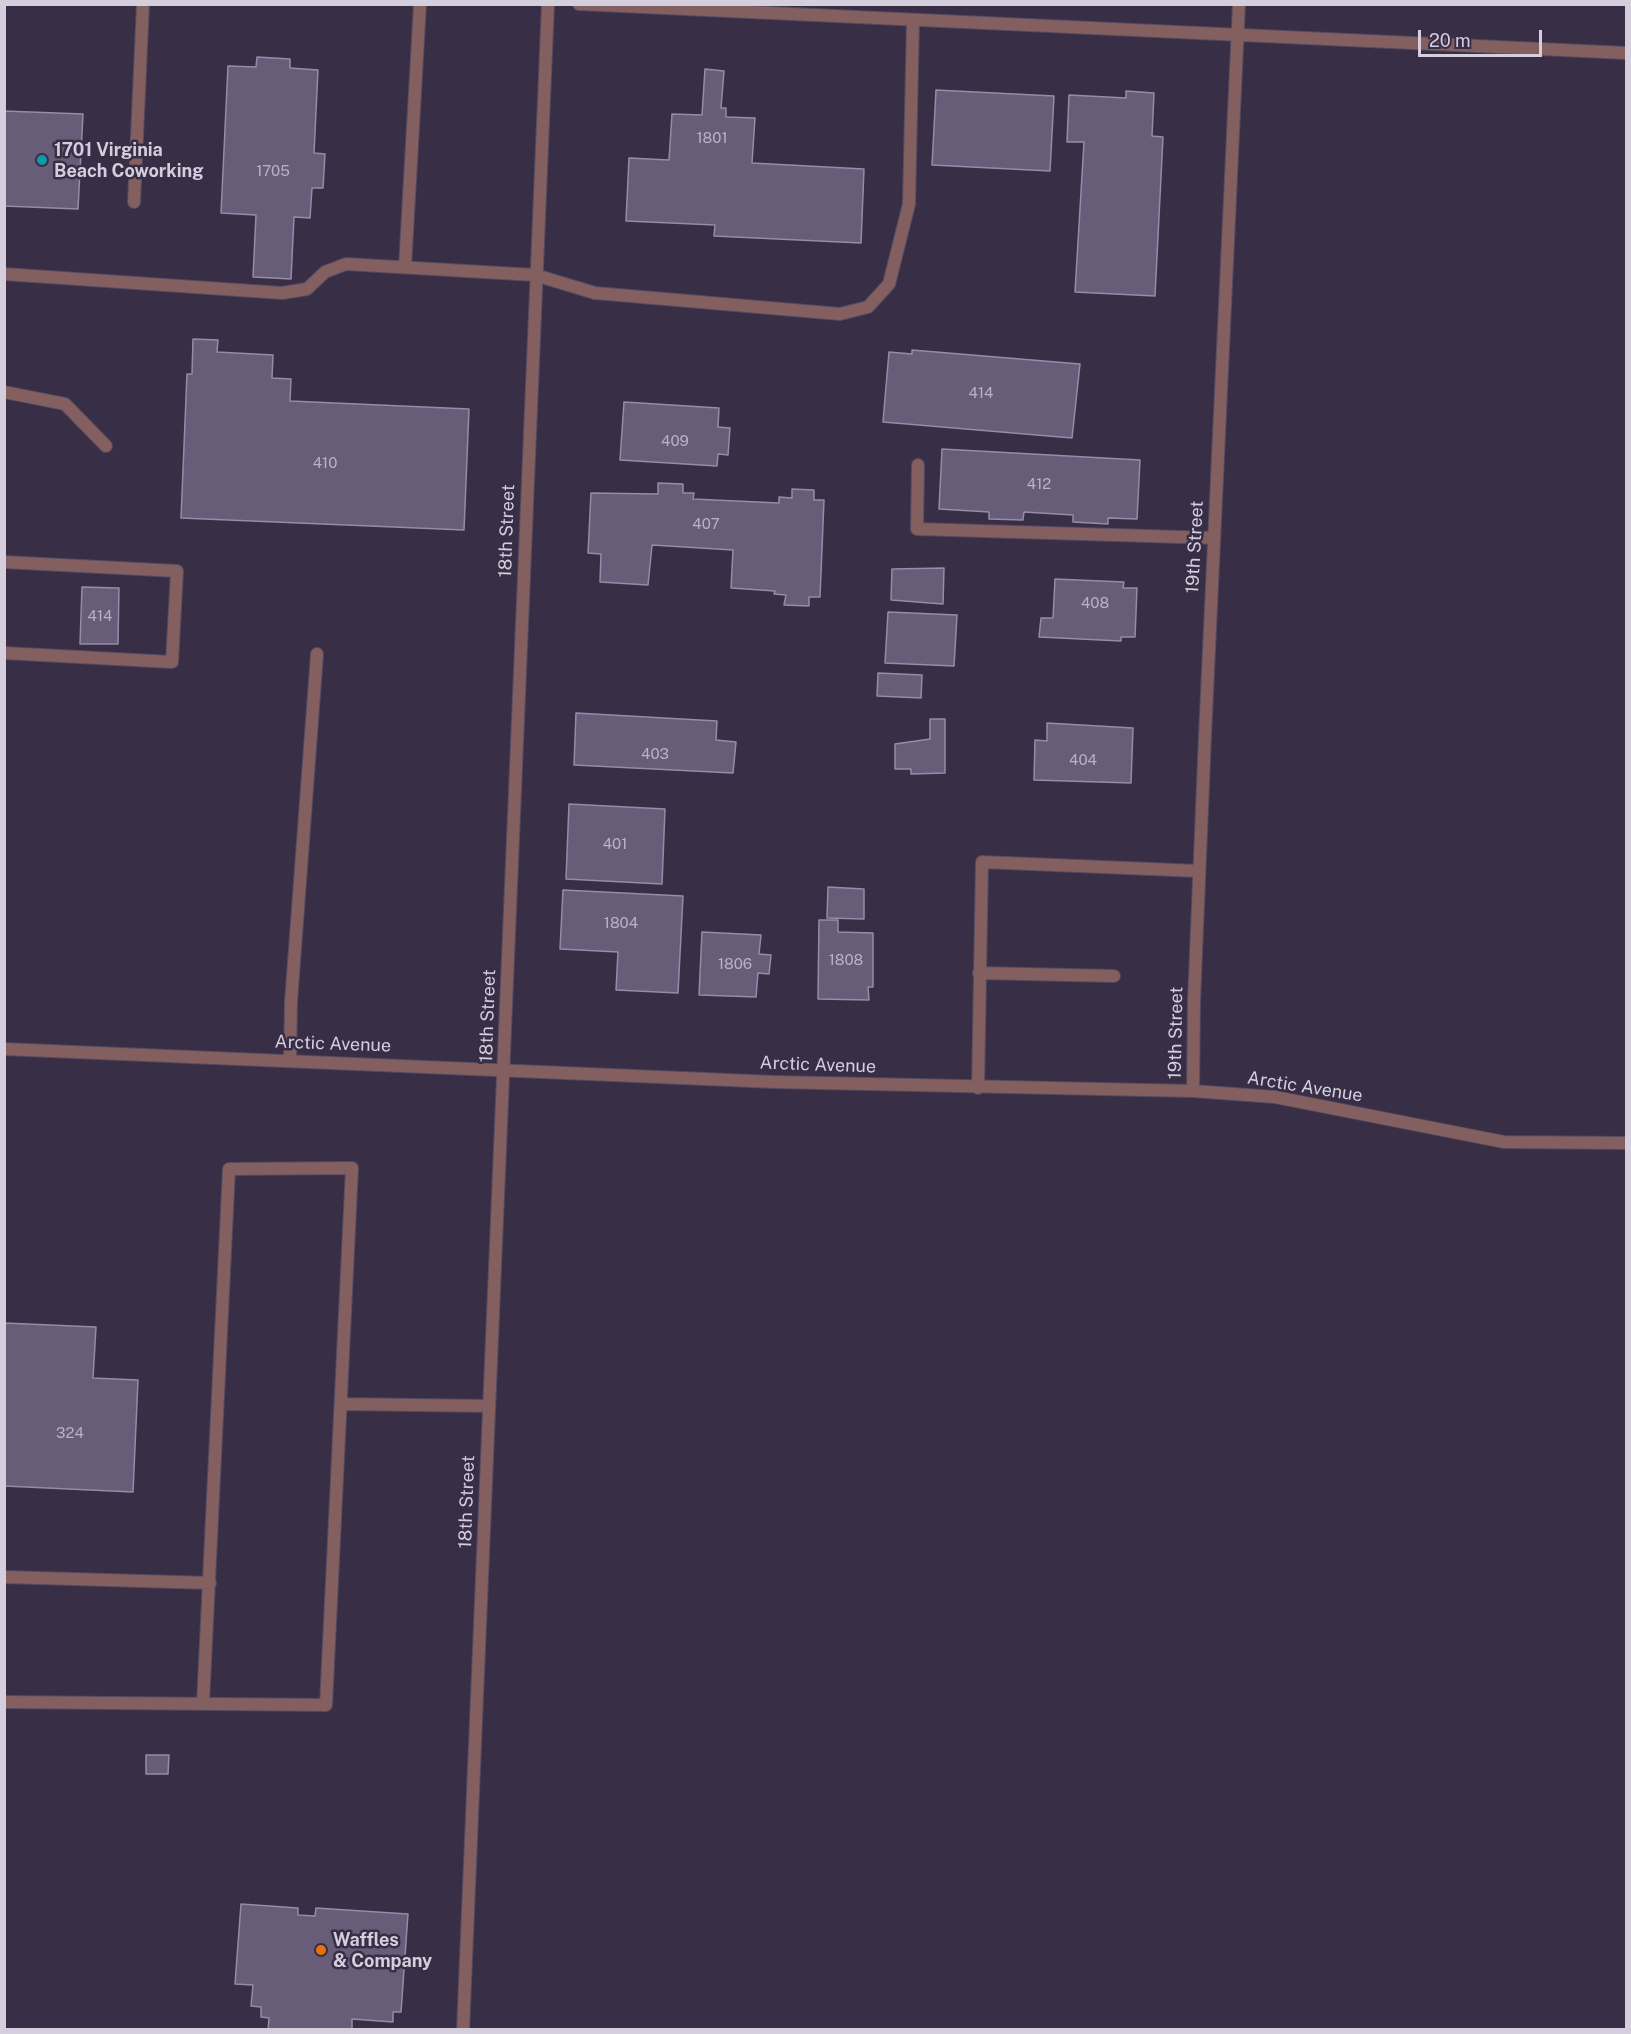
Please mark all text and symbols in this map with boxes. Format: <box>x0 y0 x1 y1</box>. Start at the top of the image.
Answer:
scale bar <box>1421 18 1546 56</box>
text: 20 m <box>1429 30 1471 51</box>
house number: 1801 <box>696 129 728 147</box>
place label: 1701 Virginia Beach Coworking <box>54 139 204 182</box>
marker: 1701 Virginia Beach Coworking <box>35 153 49 167</box>
house number: 1705 <box>256 162 290 180</box>
house number: 414 <box>969 384 993 402</box>
house number: 409 <box>661 432 689 450</box>
house number: 410 <box>313 454 337 472</box>
house number: 412 <box>1027 475 1051 493</box>
street label: 18th Street <box>495 484 519 578</box>
street label: 19th Street <box>1182 500 1208 594</box>
house number: 407 <box>692 515 720 533</box>
house number: 408 <box>1081 594 1109 612</box>
house number: 414 <box>88 607 112 625</box>
house number: 403 <box>641 745 669 763</box>
house number: 404 <box>1069 751 1097 769</box>
house number: 401 <box>603 835 627 853</box>
house number: 1804 <box>604 914 638 932</box>
house number: 1808 <box>829 951 863 969</box>
house number: 1806 <box>718 955 752 973</box>
street label: 18th Street <box>476 969 500 1063</box>
street label: 19th Street <box>1164 986 1188 1080</box>
street label: Arctic Avenue <box>274 1031 392 1057</box>
street label: Arctic Avenue <box>759 1052 877 1078</box>
street label: Arctic Avenue <box>1246 1067 1364 1107</box>
house number: 324 <box>56 1424 84 1442</box>
street label: 18th Street <box>455 1455 479 1549</box>
place label: Waffles & Company <box>333 1929 432 1972</box>
marker: Waffles & Company <box>314 1943 328 1957</box>

